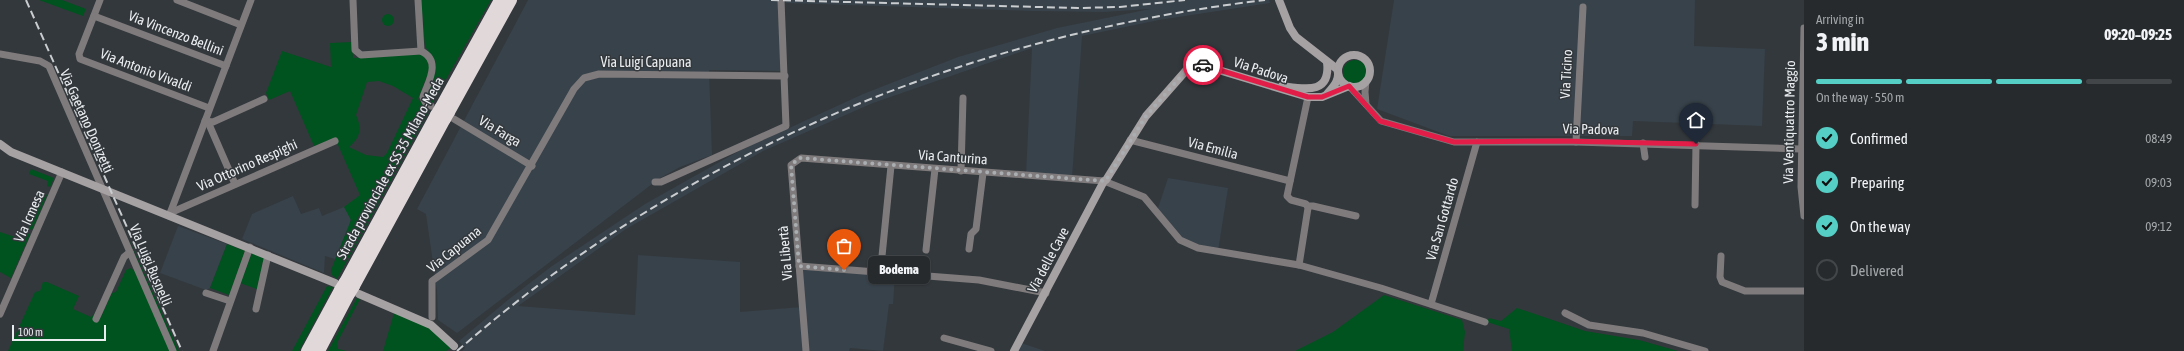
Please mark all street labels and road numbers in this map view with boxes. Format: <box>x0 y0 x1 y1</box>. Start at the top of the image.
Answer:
street label: Via Vincenzo Bellini <box>126 7 226 59</box>
street label: Via Antonio Vivaldi <box>98 45 194 95</box>
street label: Via Ticino <box>1557 49 1575 99</box>
street label: Via Luigi Capuana <box>600 54 692 70</box>
street label: Via Padova <box>1232 54 1290 86</box>
street label: Via Ventiquattro Maggio <box>1780 60 1798 184</box>
street label: Via Gaetano Donizetti <box>57 67 117 175</box>
street label: Strada provinciale ex SS 35 Milano-Meda <box>333 74 447 262</box>
street label: Via Farga <box>476 112 524 150</box>
street label: Via Padova <box>1562 121 1620 137</box>
street label: Via Emilia <box>1186 134 1240 162</box>
street label: Via Ottorino Respighi <box>194 136 300 194</box>
street label: Via Canturina <box>918 147 988 167</box>
street label: Via San Gottardo <box>1423 176 1461 262</box>
street label: Via Icmesa <box>10 188 48 244</box>
street label: Via Luigi Busnelli <box>127 222 175 308</box>
street label: Via Capuana <box>424 222 484 276</box>
street label: Via Libertà <box>775 225 795 281</box>
street label: Via delle Cave <box>1024 225 1072 295</box>

